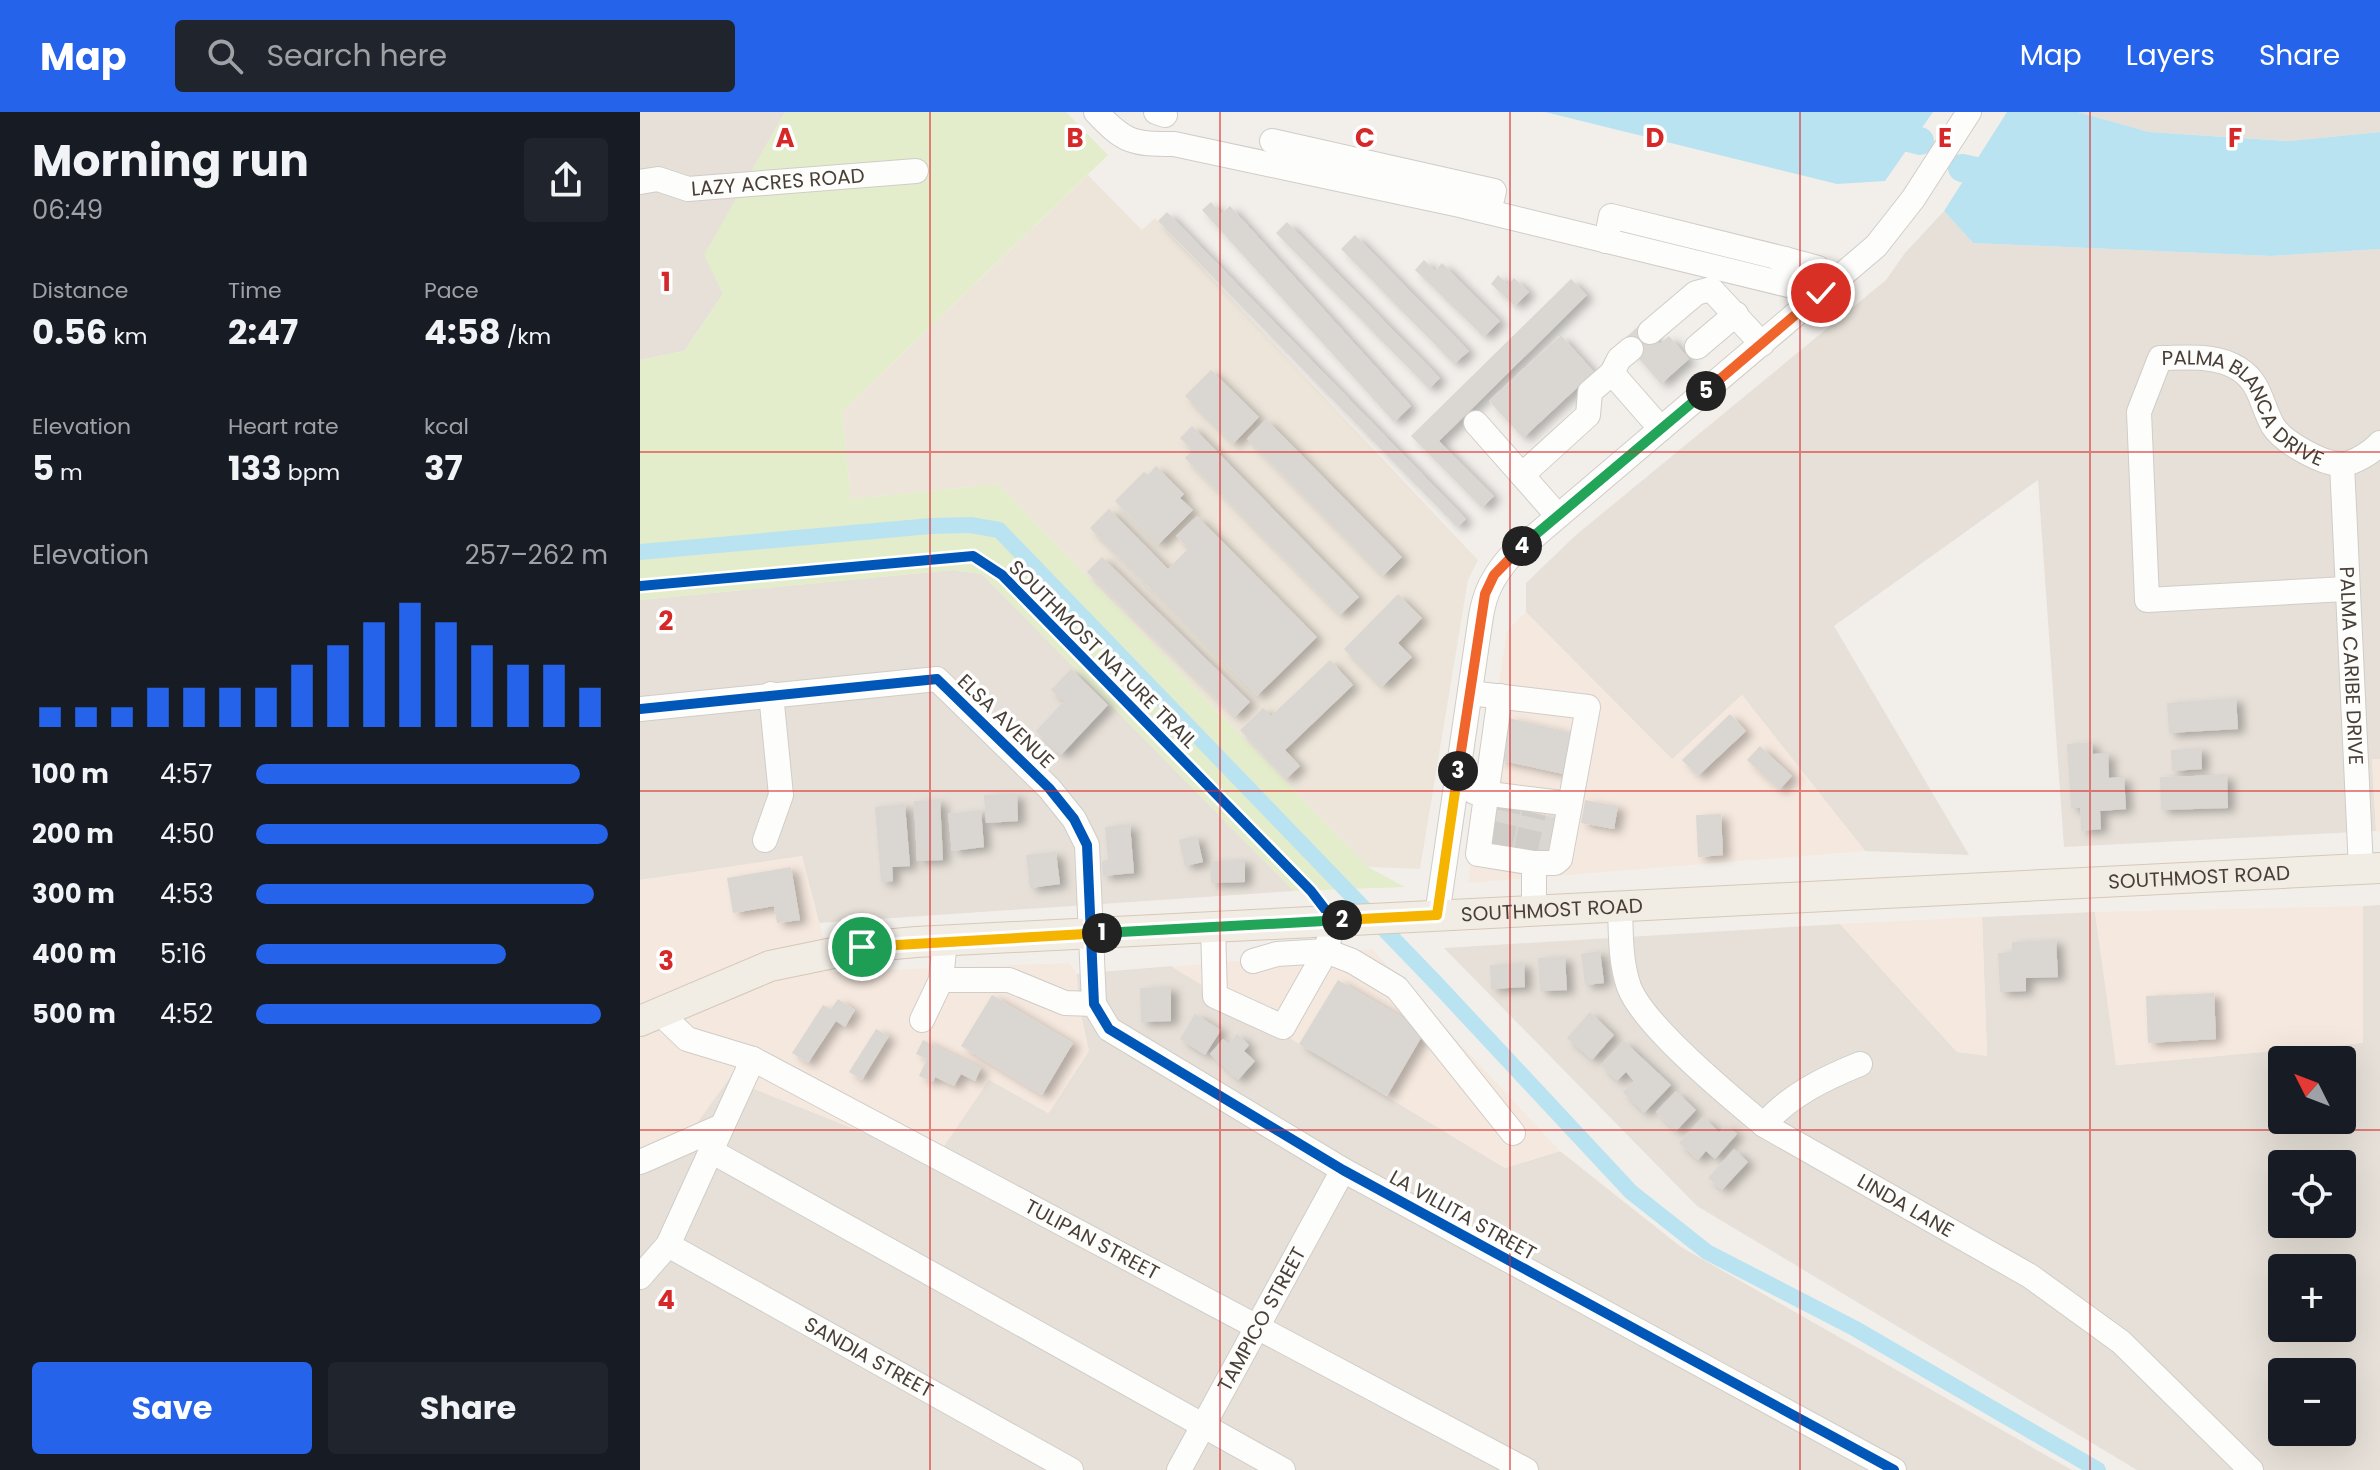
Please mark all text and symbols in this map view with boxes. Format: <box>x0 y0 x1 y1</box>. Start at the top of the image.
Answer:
search box <box>175 20 735 92</box>
text: Map <box>40 30 127 83</box>
icon: search <box>203 34 247 78</box>
text: Search here <box>267 34 447 77</box>
text: Map <box>2020 36 2082 75</box>
text: Layers <box>2126 36 2215 75</box>
text: Share <box>2259 36 2340 75</box>
text: A <box>775 120 795 156</box>
text: B <box>1066 120 1084 156</box>
text: C <box>1355 120 1375 156</box>
text: D <box>1646 120 1665 156</box>
text: E <box>1938 120 1952 156</box>
text: F <box>2228 120 2242 156</box>
text: Morning run <box>32 130 309 191</box>
button: share <box>524 138 608 222</box>
street label: LAZY ACRES ROAD <box>690 161 866 203</box>
text: 06:49 <box>32 192 103 228</box>
pin <box>1787 259 1855 327</box>
text: 1 <box>661 264 671 300</box>
icon: check <box>1799 271 1843 315</box>
text: Distance <box>32 275 128 306</box>
text: Time <box>228 275 282 306</box>
text: Pace <box>424 275 479 306</box>
text: 0.56 <box>32 308 108 356</box>
text: 2:47 <box>228 308 298 356</box>
text: 4:58 <box>424 308 501 356</box>
text: km <box>108 321 147 352</box>
text: /km <box>501 321 551 352</box>
street label: PALMA BLANCA DRIVE <box>2161 343 2328 473</box>
pin: 5 <box>1686 371 1726 411</box>
text: 5 <box>1699 375 1713 406</box>
text: Elevation <box>32 411 131 442</box>
text: Heart rate <box>228 411 339 442</box>
text: kcal <box>424 411 469 442</box>
text: 5 <box>32 444 54 492</box>
text: 133 <box>228 444 282 492</box>
text: 37 <box>424 444 463 492</box>
text: m <box>54 457 83 488</box>
text: bpm <box>282 457 340 488</box>
pin: 4 <box>1502 526 1542 566</box>
text: 4 <box>1515 530 1529 561</box>
text: Elevation <box>32 537 149 573</box>
text: 257–262 m <box>465 537 608 573</box>
street label: SOUTHMOST NATURE TRAIL <box>1003 554 1204 755</box>
street label: PALMA CARIBE DRIVE <box>2333 566 2370 766</box>
text: 2 <box>659 603 674 639</box>
street label: ELSA AVENUE <box>951 668 1061 774</box>
pin: 3 <box>1438 751 1478 791</box>
text: 3 <box>1451 755 1465 786</box>
text: 100 m <box>32 756 109 792</box>
text: 4:57 <box>160 756 212 792</box>
text: 200 m <box>32 816 114 852</box>
text: 4:50 <box>160 816 215 852</box>
street label: SOUTHMOST ROAD <box>2107 859 2291 896</box>
text: 300 m <box>32 876 115 912</box>
text: 4:53 <box>160 876 214 912</box>
street label: SOUTHMOST ROAD <box>1460 891 1643 928</box>
pin: 2 <box>1322 900 1362 940</box>
text: 2 <box>1336 904 1348 935</box>
pin <box>828 913 896 981</box>
pin: 1 <box>1082 913 1122 953</box>
text: 1 <box>1098 917 1106 948</box>
icon: arrive <box>840 925 884 969</box>
text: 400 m <box>32 936 117 972</box>
text: 5:16 <box>160 936 207 972</box>
text: 3 <box>658 943 674 979</box>
text: 500 m <box>32 996 116 1032</box>
text: 4:52 <box>160 996 213 1032</box>
north arrow <box>2268 1046 2356 1134</box>
map controls <box>2268 1046 2356 1446</box>
button: locate <box>2268 1150 2356 1238</box>
street label: LA VILLITA STREET <box>1385 1163 1542 1267</box>
street label: LINDA LANE <box>1852 1167 1959 1244</box>
street label: TULIPAN STREET <box>1020 1192 1164 1287</box>
street label: TAMPICO STREET <box>1211 1242 1312 1396</box>
button: + <box>2268 1254 2356 1342</box>
text: 4 <box>657 1282 675 1318</box>
street label: SANDIA STREET <box>799 1310 938 1404</box>
button: − <box>2268 1358 2356 1446</box>
button: Save <box>32 1362 312 1454</box>
button: Share <box>328 1362 608 1454</box>

